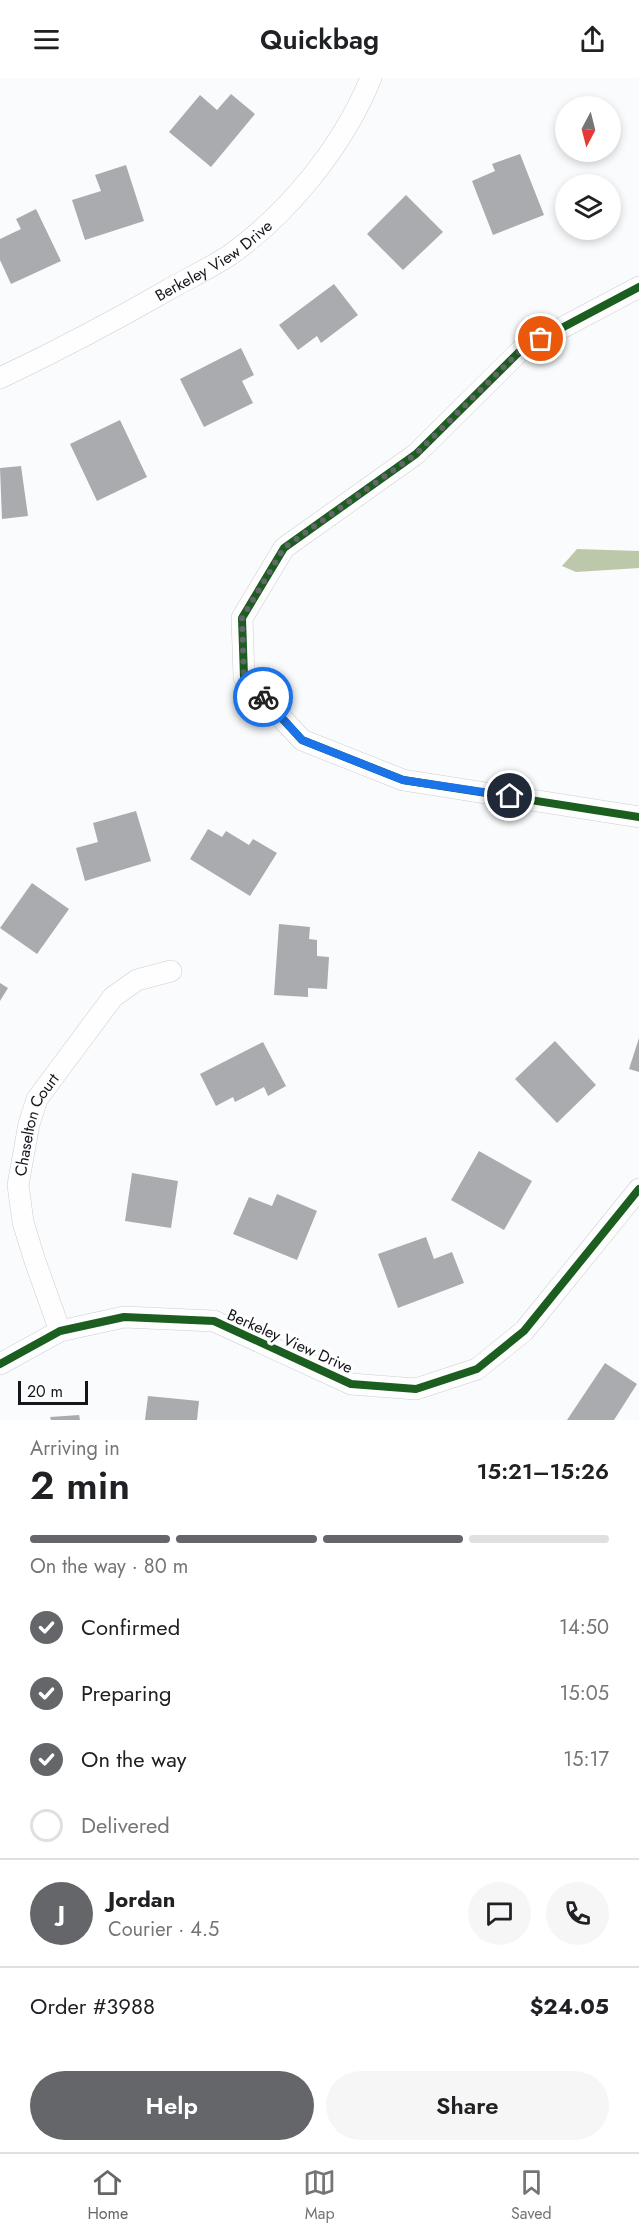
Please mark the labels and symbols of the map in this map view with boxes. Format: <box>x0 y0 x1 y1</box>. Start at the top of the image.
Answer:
north arrow <box>555 96 621 162</box>
street label: Berkeley View Drive <box>151 214 277 307</box>
pin <box>515 313 566 364</box>
courier <box>233 667 293 727</box>
pin <box>484 770 535 821</box>
street label: Chaselton Court <box>8 1068 64 1178</box>
street label: Berkeley View Drive <box>224 1303 356 1379</box>
scale bar <box>18 1378 88 1406</box>

